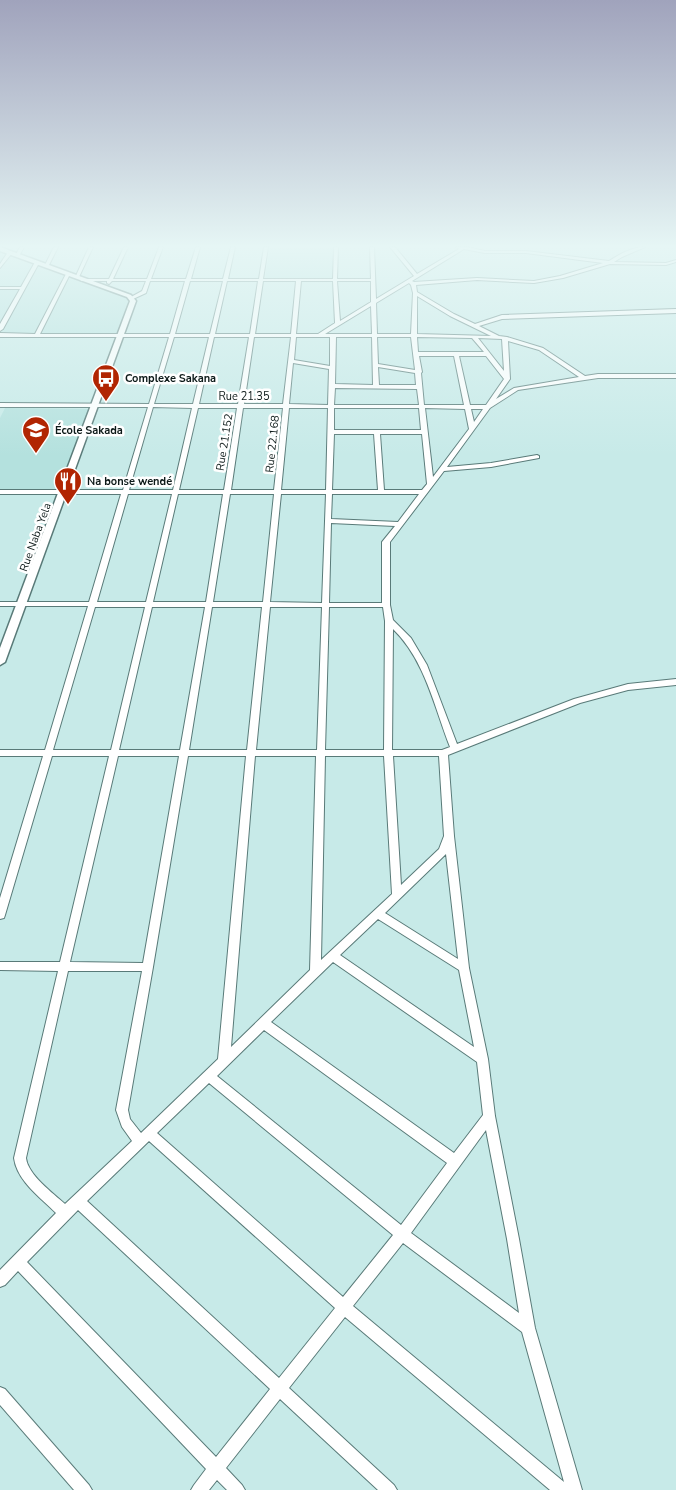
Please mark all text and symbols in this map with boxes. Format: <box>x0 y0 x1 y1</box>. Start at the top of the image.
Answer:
bus stop icon: Complexe Sakana <box>91 363 121 402</box>
place label: Complexe Sakana <box>125 371 216 386</box>
street label: Rue 21.35 <box>218 389 270 404</box>
street label: Rue 21.152 <box>213 412 236 472</box>
street label: Rue 22.168 <box>262 414 283 474</box>
school or university icon: École Sakada <box>21 415 51 454</box>
place label: École Sakada <box>55 422 123 438</box>
restaurant icon: Na bonse wendé <box>53 466 83 505</box>
place label: Na bonse wendé <box>87 474 172 489</box>
street label: Rue Naba Yela <box>16 501 55 574</box>

